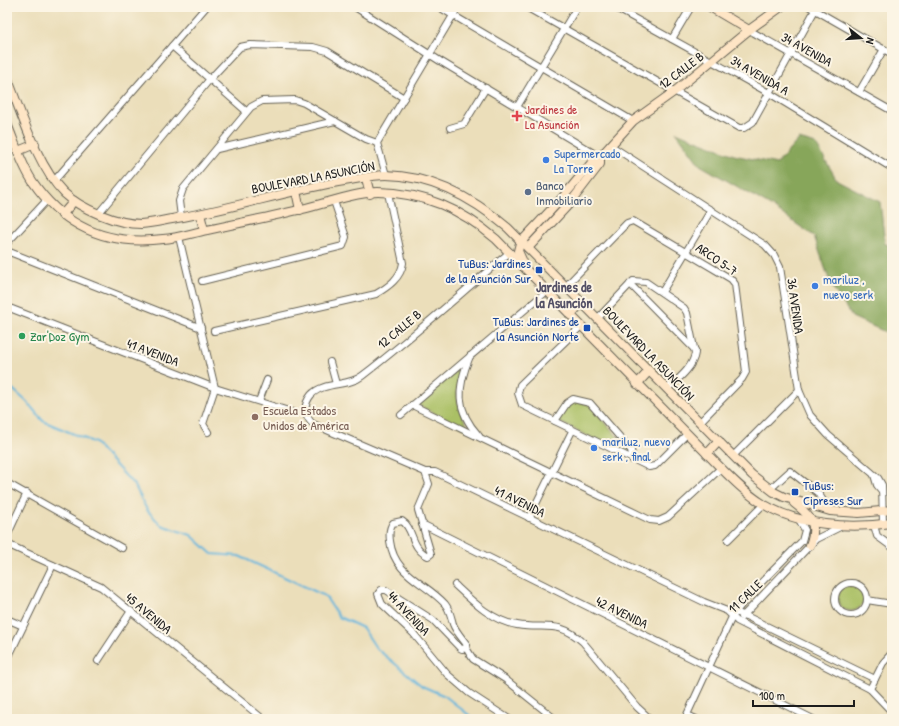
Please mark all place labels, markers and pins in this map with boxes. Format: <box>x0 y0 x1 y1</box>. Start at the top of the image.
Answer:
place label: Jardines de La Asunción <box>525 100 580 133</box>
marker: Jardines de La Asunción <box>512 111 522 121</box>
place label: Supermercado La Torre <box>554 144 620 177</box>
marker: Supermercado La Torre <box>541 155 551 165</box>
place label: Banco Inmobiliario <box>536 176 592 209</box>
marker: Banco Inmobiliario <box>523 187 533 197</box>
place label: TuBus: Jardines de la Asunción Sur <box>446 254 531 287</box>
marker: TuBus: Jardines de la Asunción Sur <box>534 265 544 275</box>
place label: mariluz , nuevo serk <box>823 270 874 303</box>
marker: mariluz , nuevo serk <box>810 281 820 291</box>
place label: TuBus: Jardines de la Asunción Norte <box>493 312 579 345</box>
marker: TuBus: Jardines de la Asunción Norte <box>582 323 592 333</box>
place label: Zar'Doz Gym <box>30 327 90 345</box>
marker: Zar'Doz Gym <box>17 331 27 341</box>
place label: Escuela Estados Unidos de América <box>263 401 349 434</box>
marker: Escuela Estados Unidos de América <box>250 412 260 422</box>
place label: mariluz, nuevo serk , final <box>602 432 670 465</box>
marker: mariluz, nuevo serk , final <box>589 443 599 453</box>
place label: TuBus: Cipreses Sur <box>803 476 863 509</box>
marker: TuBus: Cipreses Sur <box>790 487 800 497</box>

